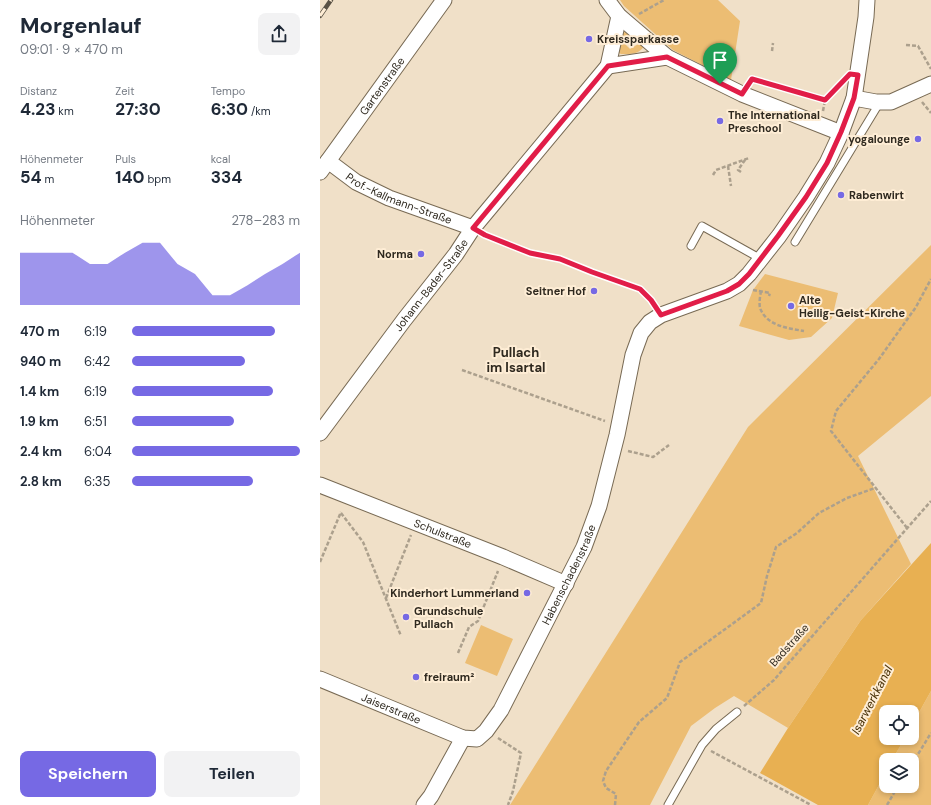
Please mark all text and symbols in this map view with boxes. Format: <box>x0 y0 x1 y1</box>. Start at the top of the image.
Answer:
text: Morgenlauf <box>20 11 142 40</box>
button: share <box>258 13 300 55</box>
place label: Kreissparkasse <box>597 32 679 46</box>
marker: Kreissparkasse <box>584 34 594 44</box>
text: 09:01 · 9 × 470 m <box>20 41 123 58</box>
pin <box>703 43 737 84</box>
icon: arrive <box>709 49 731 71</box>
street label: Gartenstraße <box>356 54 408 118</box>
text: Distanz <box>20 84 57 98</box>
text: Zeit <box>115 84 134 98</box>
text: Tempo <box>211 84 245 98</box>
text: 4.23 <box>20 98 55 120</box>
text: 27:30 <box>115 98 161 120</box>
text: 6:30 <box>211 98 248 120</box>
text: km <box>55 104 74 118</box>
text: /km <box>248 104 271 118</box>
place label: The International Preschool <box>728 108 820 135</box>
marker: The International Preschool <box>715 116 725 126</box>
place label: yogalounge <box>848 132 910 146</box>
marker: yogalounge <box>913 134 923 144</box>
text: Höhenmeter <box>20 152 83 166</box>
text: Puls <box>115 152 136 166</box>
text: kcal <box>211 152 231 166</box>
text: 54 <box>20 166 42 188</box>
text: 140 <box>115 166 145 188</box>
text: 334 <box>211 166 242 188</box>
street label: Prof.-Kallmann-Straße <box>343 170 454 227</box>
text: m <box>42 172 54 186</box>
text: bpm <box>145 172 171 186</box>
place label: Rabenwirt <box>849 188 904 202</box>
marker: Rabenwirt <box>836 190 846 200</box>
text: Höhenmeter <box>20 212 95 229</box>
text: 278–283 m <box>232 212 300 229</box>
street label: Johann-Bader-Straße <box>391 236 471 334</box>
place label: Norma <box>377 247 413 261</box>
marker: Norma <box>416 249 426 259</box>
place label: Seitner Hof <box>526 284 586 298</box>
marker: Seitner Hof <box>589 286 599 296</box>
place label: Alte Heilig-Geist-Kirche <box>799 293 905 320</box>
marker: Alte Heilig-Geist-Kirche <box>786 301 796 311</box>
text: 470 m <box>20 323 60 340</box>
text: 6:19 <box>84 323 107 340</box>
district label: Pullach im Isartal <box>487 344 545 376</box>
text: 940 m <box>20 353 61 370</box>
text: 6:42 <box>84 353 110 370</box>
text: 1.4 km <box>20 383 59 400</box>
text: 6:19 <box>84 383 107 400</box>
text: 1.9 km <box>20 413 59 430</box>
text: 6:51 <box>84 413 107 430</box>
text: 2.4 km <box>20 443 62 460</box>
text: 6:04 <box>84 443 112 460</box>
text: 2.8 km <box>20 473 62 490</box>
text: 6:35 <box>84 473 110 490</box>
street label: Schulstraße <box>412 516 474 551</box>
street label: Habenschadenstraße <box>539 523 599 627</box>
place label: Kinderhort Lummerland <box>390 586 519 600</box>
marker: Kinderhort Lummerland <box>522 588 532 598</box>
place label: Grundschule Pullach <box>414 604 484 631</box>
marker: Grundschule Pullach <box>401 612 411 622</box>
street label: Badstraße <box>766 621 812 669</box>
water label: Isarwerkkanal <box>848 663 896 737</box>
place label: freiraum² <box>424 670 474 684</box>
marker: freiraum² <box>411 672 421 682</box>
street label: Jaiserstraße <box>359 690 423 727</box>
map controls <box>879 705 919 793</box>
button: locate <box>879 705 919 745</box>
button: Speichern <box>20 751 156 797</box>
button: Teilen <box>164 751 300 797</box>
button: layers <box>879 753 919 793</box>

